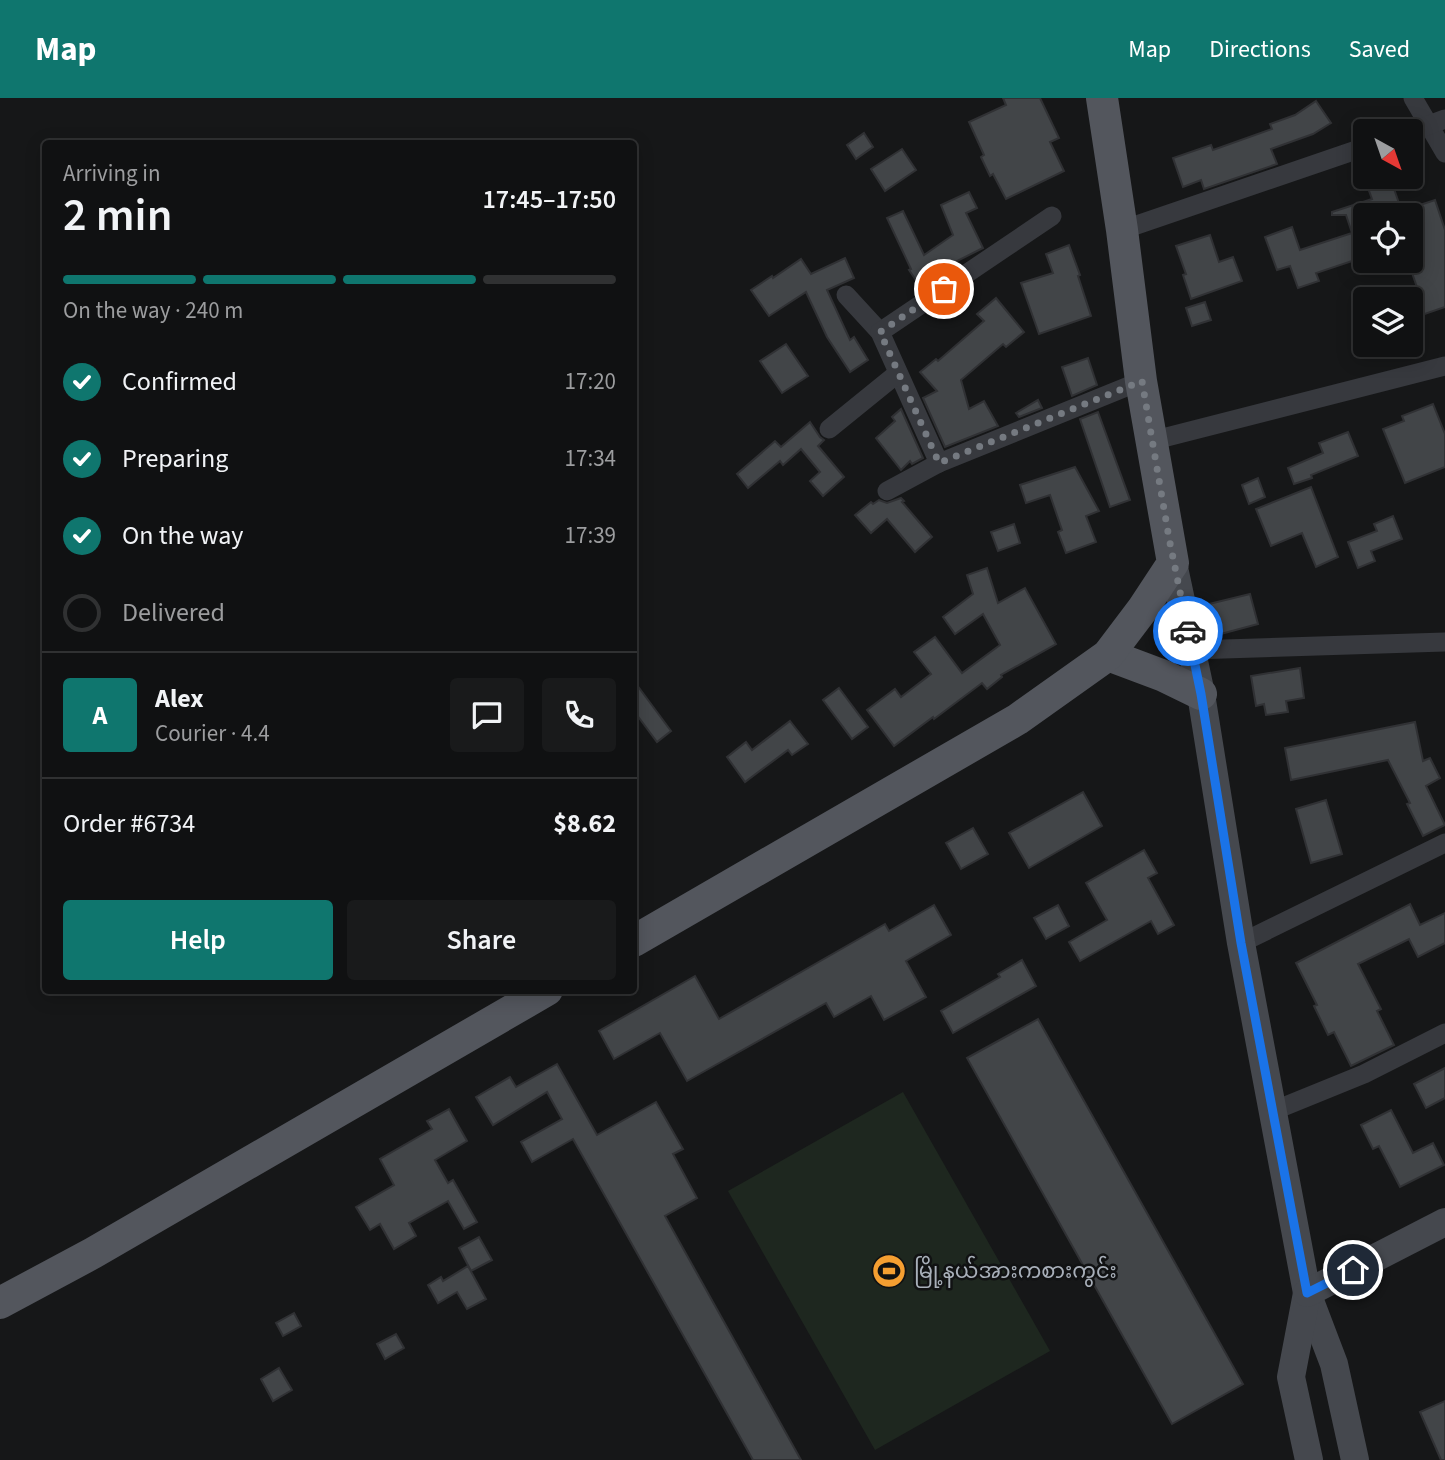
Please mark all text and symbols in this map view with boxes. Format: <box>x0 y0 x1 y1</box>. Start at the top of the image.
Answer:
text: Map <box>35 26 96 73</box>
text: Map <box>1128 32 1171 67</box>
text: Directions <box>1209 32 1311 67</box>
text: Saved <box>1349 32 1410 67</box>
north arrow <box>1353 119 1423 189</box>
map controls <box>1353 119 1423 357</box>
text: Arriving in <box>63 157 161 190</box>
text: 17:45–17:50 <box>483 181 616 218</box>
text: 2 min <box>63 183 172 248</box>
button: locate <box>1353 203 1423 273</box>
pin <box>914 259 974 319</box>
icon: bag <box>925 270 963 308</box>
button: layers <box>1353 287 1423 357</box>
text: On the way · 240 m <box>63 294 243 327</box>
icon: check <box>63 363 101 401</box>
text: Confirmed <box>122 363 237 400</box>
text: 17:20 <box>565 365 616 398</box>
icon: check <box>63 440 101 478</box>
text: Preparing <box>122 440 228 477</box>
text: 17:34 <box>565 442 616 475</box>
icon: check <box>63 517 101 555</box>
text: On the way <box>122 517 243 554</box>
text: 17:39 <box>565 519 616 552</box>
text: Delivered <box>122 594 225 631</box>
courier <box>1153 596 1223 666</box>
icon: car <box>1169 612 1207 650</box>
button: chat <box>450 678 524 752</box>
button: phone <box>542 678 616 752</box>
text: Alex <box>155 680 204 717</box>
text: A <box>93 697 107 734</box>
text: Courier · 4.4 <box>155 717 270 750</box>
text: Order #6734 <box>63 805 195 842</box>
text: $8.62 <box>553 805 616 842</box>
button: Help <box>63 900 333 980</box>
button: Share <box>347 900 616 980</box>
pin <box>1323 1240 1383 1300</box>
icon: home <box>1334 1251 1372 1289</box>
sports icon: မြို့နယ်အားကစားကွင်း <box>870 1252 908 1290</box>
place label: မြို့နယ်အားကစားကွင်း <box>914 1255 1117 1288</box>

